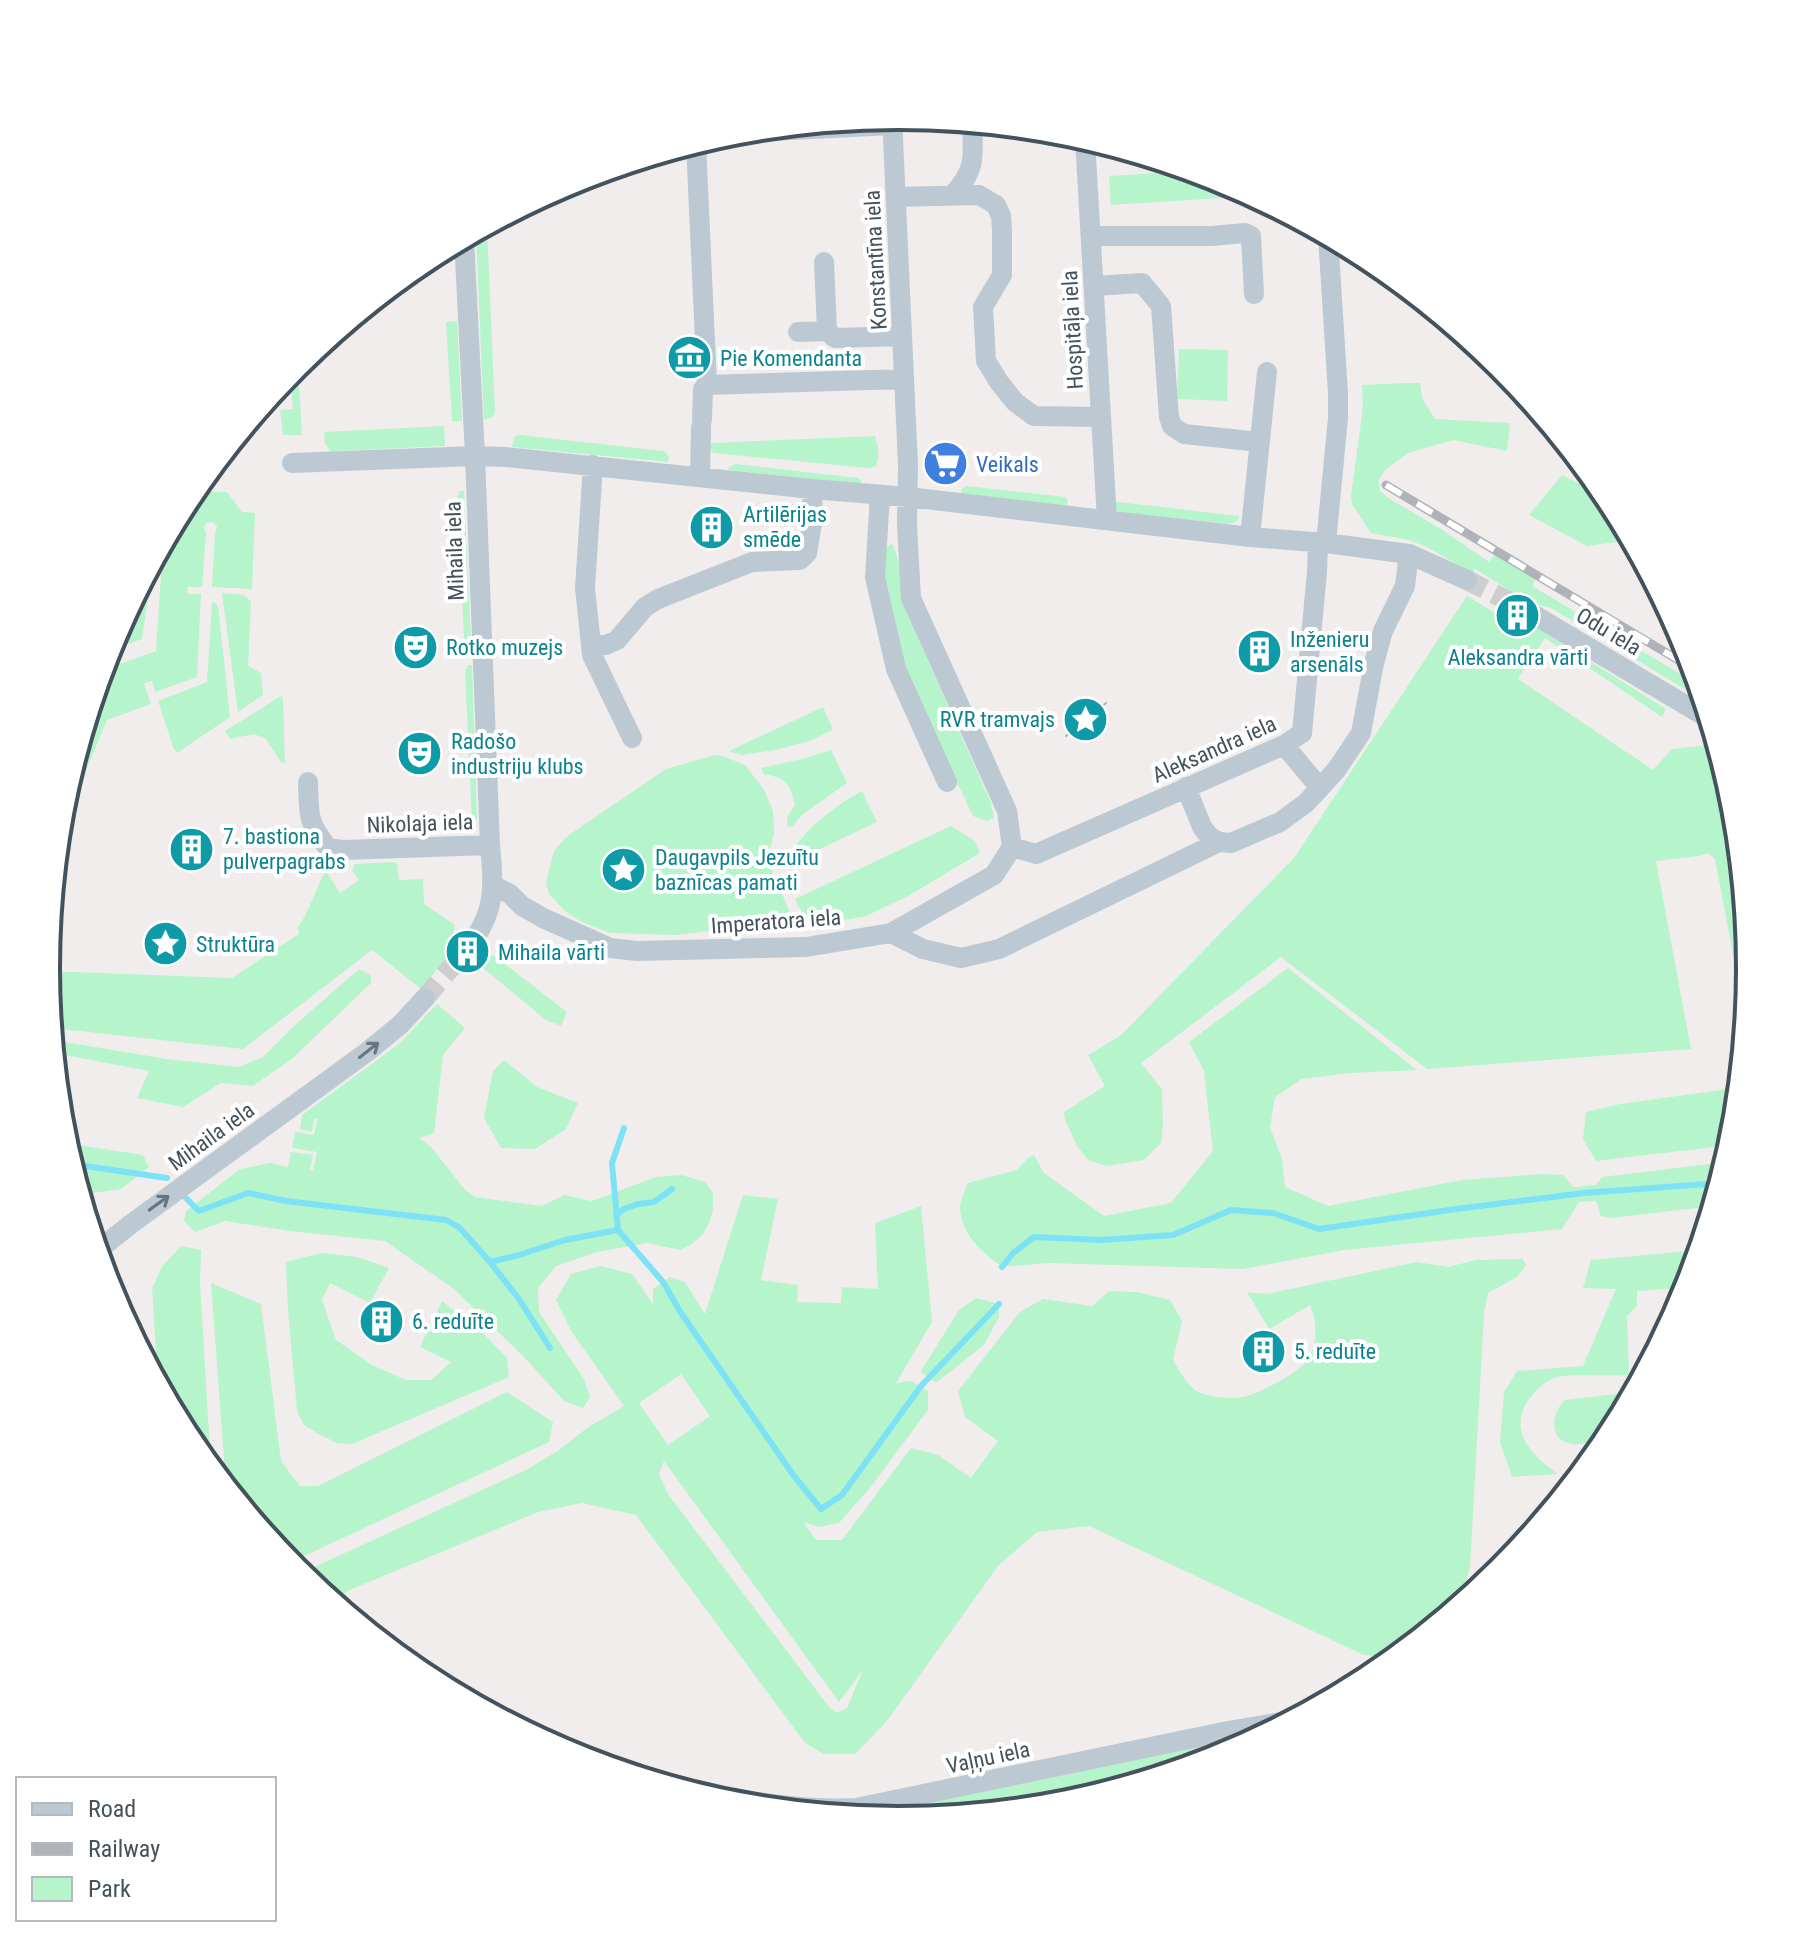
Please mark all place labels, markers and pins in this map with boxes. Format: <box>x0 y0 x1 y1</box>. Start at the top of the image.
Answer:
museum icon: Pie Komendanta <box>665 334 713 382</box>
place label: Pie Komendanta <box>720 346 862 371</box>
supermarket icon: Veikals <box>921 440 969 488</box>
place label: Veikals <box>976 452 1039 477</box>
place label: Artilērijas smēde <box>743 502 827 552</box>
building icon: Artilērijas smēde <box>688 503 736 551</box>
building icon: Aleksandra vārti <box>1494 592 1542 640</box>
theatre icon: Rotko muzejs <box>391 623 439 671</box>
place label: Inženieru arsenāls <box>1290 627 1369 677</box>
building icon: Inženieru arsenāls <box>1235 628 1283 676</box>
place label: Rotko muzejs <box>446 635 563 660</box>
place label: Aleksandra vārti <box>1448 645 1588 670</box>
place icon: RVR tramvajs <box>1062 695 1110 743</box>
place label: RVR tramvajs <box>940 707 1055 732</box>
place label: Radošo industriju klubs <box>451 729 584 779</box>
theatre icon: Radošo industriju klubs <box>396 730 444 778</box>
place label: 7. bastiona pulverpagrabs <box>223 824 346 874</box>
building icon: 7. bastiona pulverpagrabs <box>168 825 216 873</box>
place label: Daugavpils Jezuītu baznīcas pamati <box>655 845 819 895</box>
place icon: Daugavpils Jezuītu baznīcas pamati <box>600 846 648 894</box>
place icon: Struktūra <box>141 920 189 968</box>
building icon: Mihaila vārti <box>443 928 491 976</box>
place label: Struktūra <box>196 932 275 957</box>
place label: Mihaila vārti <box>498 940 605 965</box>
building icon: 6. reduīte <box>357 1297 405 1345</box>
place label: 6. reduīte <box>412 1309 494 1334</box>
building icon: 5. reduīte <box>1239 1327 1287 1375</box>
place label: 5. reduīte <box>1294 1339 1376 1364</box>

